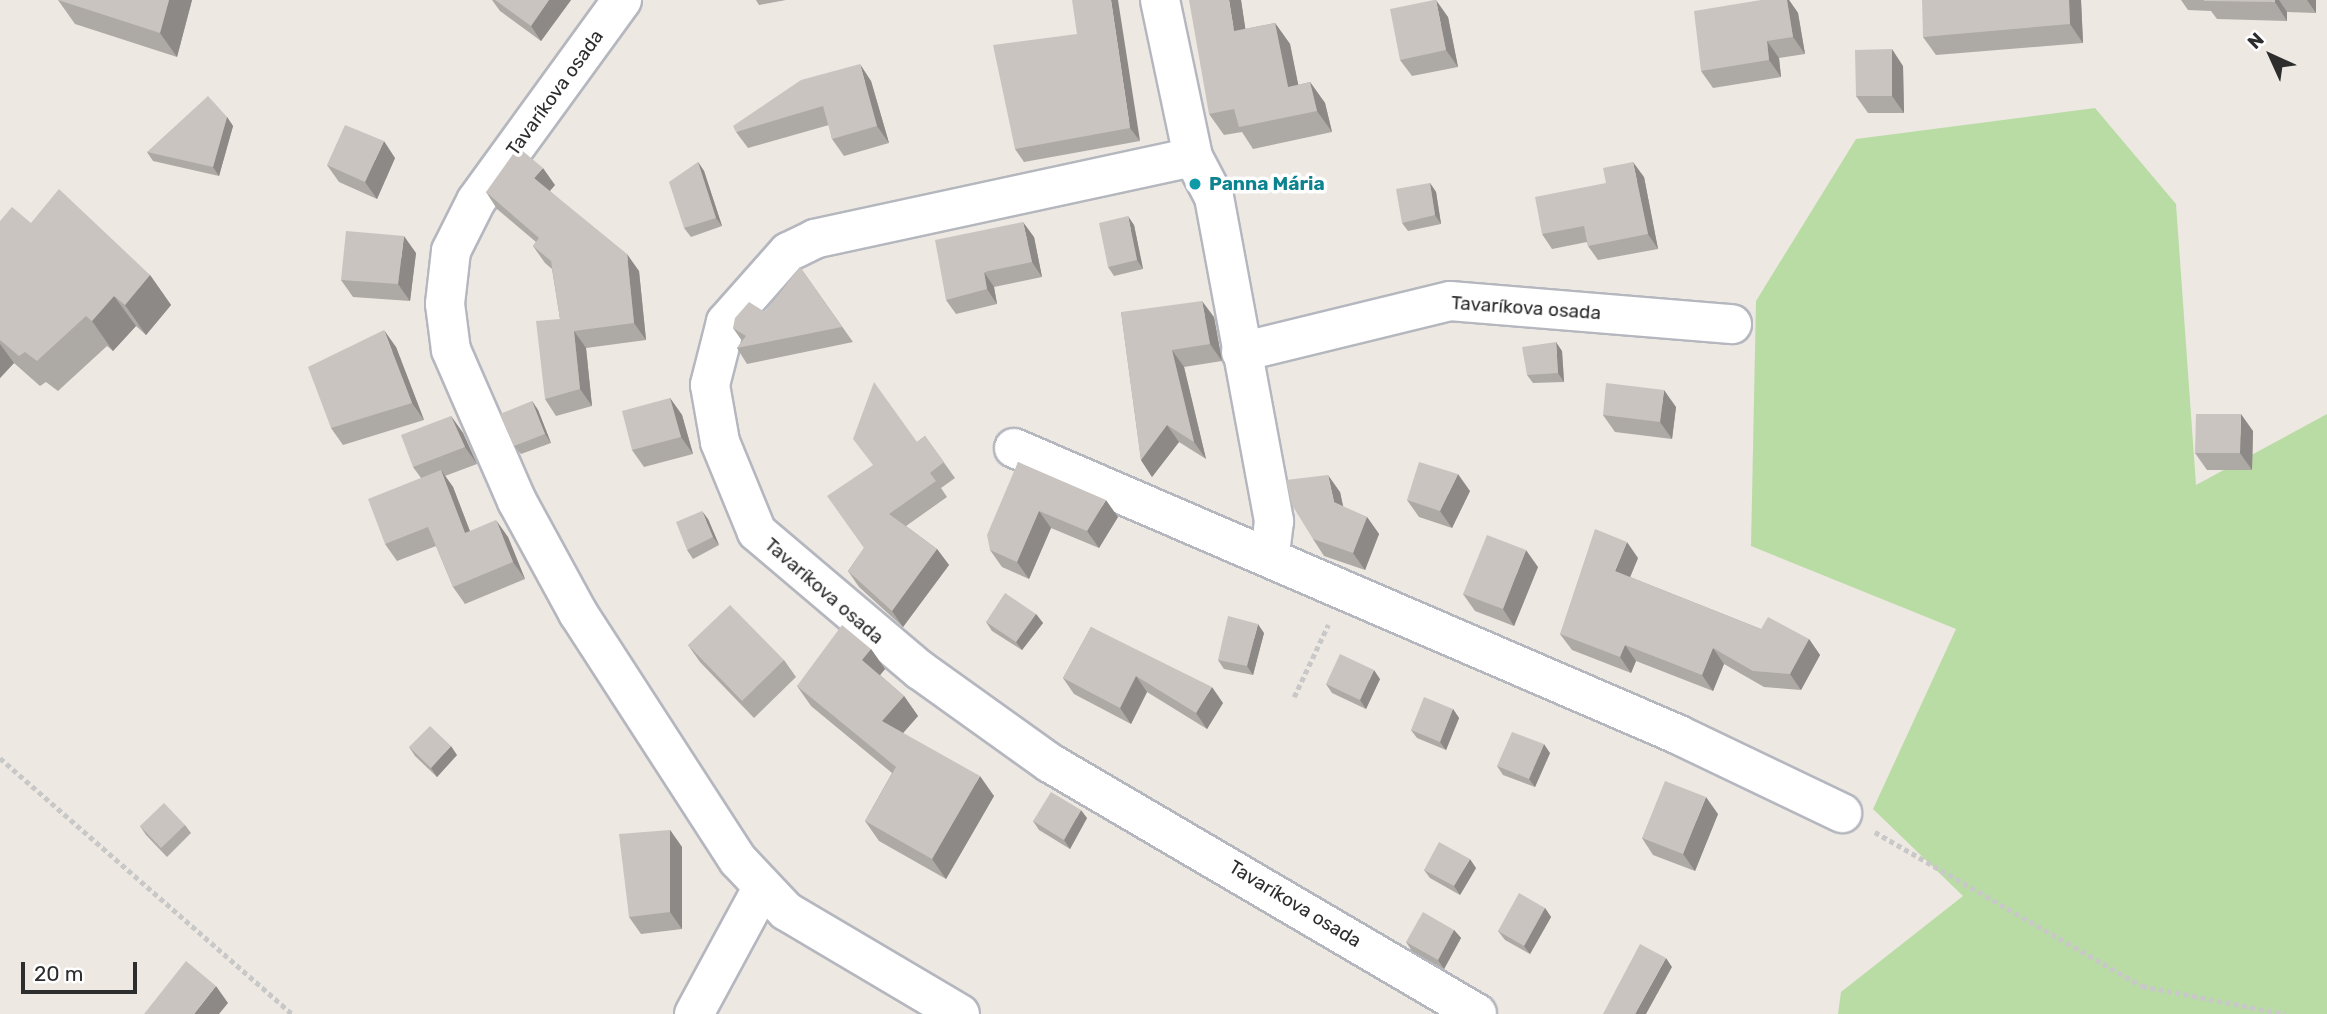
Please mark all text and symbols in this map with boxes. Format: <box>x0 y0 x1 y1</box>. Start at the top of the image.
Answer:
north arrow <box>2236 21 2306 91</box>
street label: Tavaríkova osada <box>502 26 608 160</box>
text: N <box>2243 28 2269 54</box>
place label: Panna Mária <box>1209 173 1325 195</box>
marker: Panna Mária <box>1187 176 1203 192</box>
street label: Tavaríkova osada <box>1450 291 1602 325</box>
street label: Tavaríkova osada <box>760 533 888 649</box>
street label: Tavaríkova osada <box>1225 856 1365 952</box>
scale bar <box>24 948 140 992</box>
text: 20 m <box>34 961 83 986</box>

